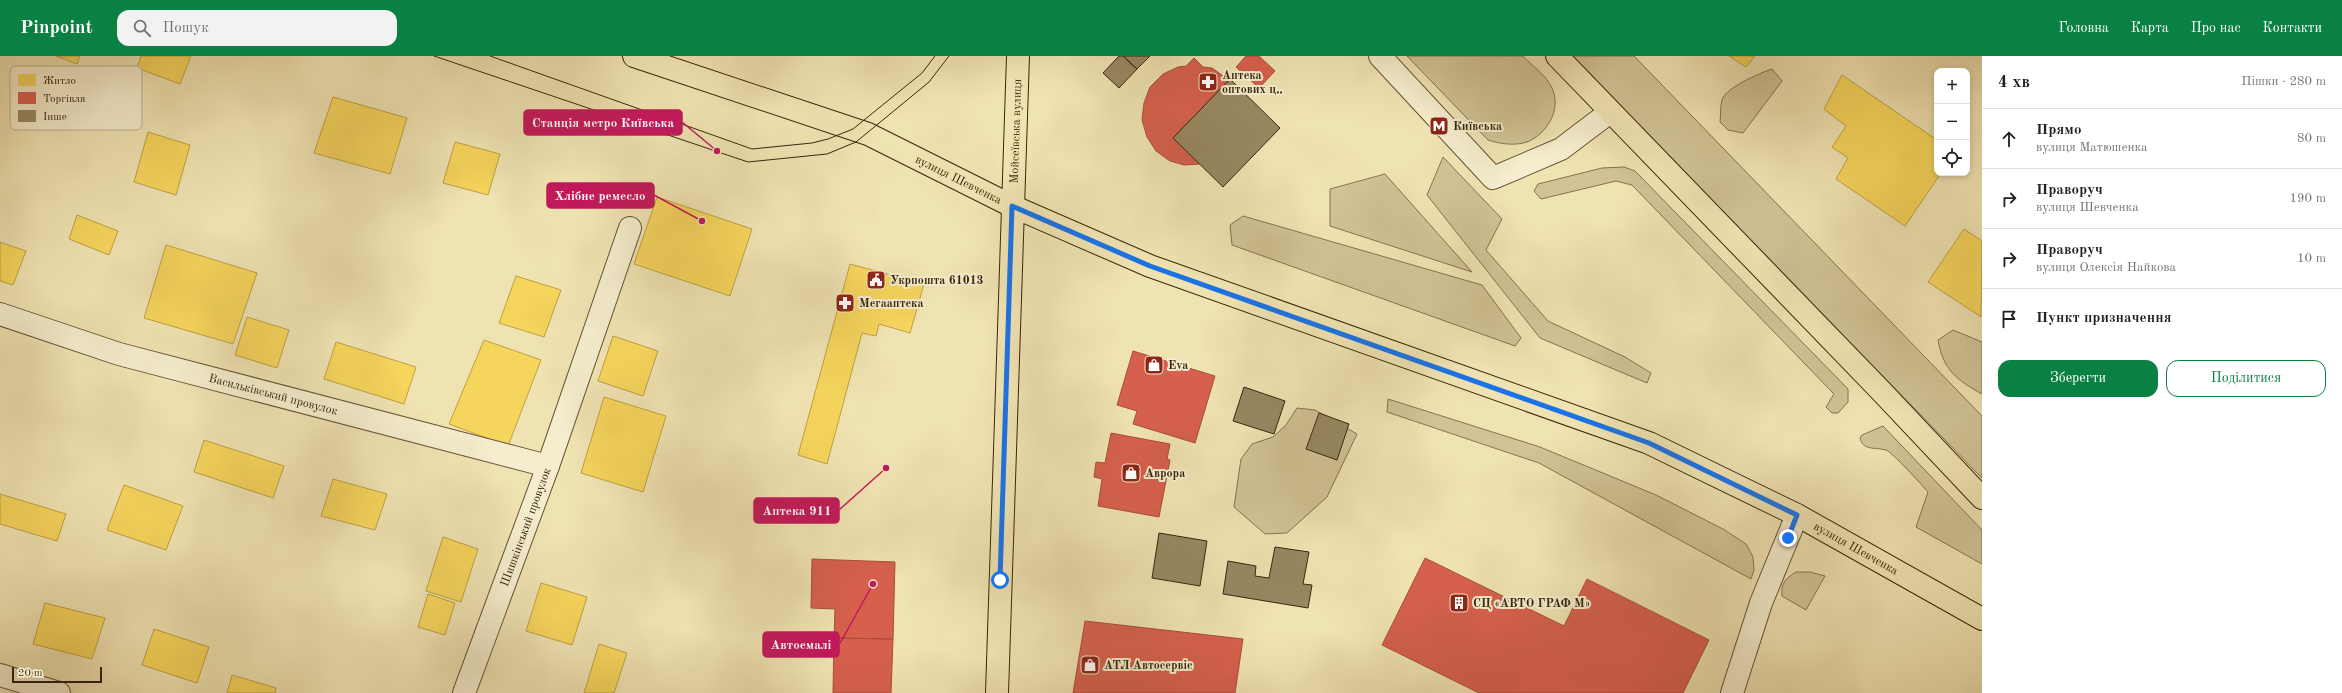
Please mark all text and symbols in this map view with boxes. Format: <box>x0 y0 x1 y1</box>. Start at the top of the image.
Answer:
search box <box>117 10 397 46</box>
icon: search <box>131 17 153 39</box>
text: Pinpoint <box>20 19 93 38</box>
text: Пошук <box>163 21 209 36</box>
text: Головна <box>2058 21 2109 35</box>
text: Карта <box>2131 21 2169 35</box>
text: Про нас <box>2191 21 2241 35</box>
text: Контакти <box>2263 21 2322 35</box>
legend <box>10 66 142 130</box>
map controls <box>1934 68 1970 176</box>
button: + <box>1934 68 1970 104</box>
place label: Аптека оптових ц‥ <box>1222 70 1283 96</box>
pharmacy icon: Аптека оптових ц‥ <box>1197 71 1219 93</box>
text: 4 хв <box>1998 74 2030 91</box>
text: Пішки · 280 m <box>2241 75 2326 88</box>
text: Житло <box>43 76 76 87</box>
street label: Мойсеївська вулиця <box>1009 79 1024 184</box>
text: Торгівля <box>43 94 86 105</box>
button: − <box>1934 104 1970 140</box>
callout: Станція метро Київська <box>524 110 682 135</box>
text: Інше <box>43 112 67 123</box>
metro station icon: Київська <box>1428 115 1450 137</box>
text: Станція метро Київська <box>532 117 674 130</box>
place label: Київська <box>1453 121 1502 133</box>
text: Прямо <box>2036 123 2082 138</box>
icon: ahead <box>1998 128 2020 150</box>
text: 80 m <box>2297 132 2326 145</box>
button: locate <box>1934 140 1970 176</box>
text: вулиця Матюшенка <box>2036 141 2148 154</box>
street label: вулиця Шевченка <box>913 154 1003 207</box>
callout: Хлібне ремесло <box>547 183 654 208</box>
text: Праворуч <box>2036 183 2103 198</box>
icon: right <box>1998 188 2020 210</box>
text: Хлібне ремесло <box>554 190 646 203</box>
text: 190 m <box>2289 192 2326 205</box>
text: вулиця Шевченка <box>2036 201 2139 214</box>
text: Праворуч <box>2036 243 2103 258</box>
icon: right <box>1998 248 2020 270</box>
text: 10 m <box>2297 252 2326 265</box>
text: вулиця Олексія Найкова <box>2036 261 2176 274</box>
public building icon: Укрпошта 61013 <box>865 269 887 291</box>
place label: Укрпошта 61013 <box>890 275 984 287</box>
pharmacy icon: Мегааптека <box>834 292 856 314</box>
place label: Мегааптека <box>859 298 924 310</box>
icon: arrive <box>1998 308 2020 330</box>
text: Пункт призначення <box>2036 311 2172 326</box>
shop icon: Eva <box>1143 354 1165 376</box>
place label: Eva <box>1168 360 1188 372</box>
button: Зберегти <box>1998 360 2158 397</box>
button: Поділитися <box>2166 360 2326 397</box>
street label: Васильківський провулок <box>207 373 339 418</box>
shop icon: Аврора <box>1120 462 1142 484</box>
street label: Шишкінський провулок <box>499 466 554 588</box>
place label: Аврора <box>1145 468 1185 480</box>
callout: Аптека 911 <box>754 498 839 523</box>
text: Аптека 911 <box>762 505 832 518</box>
street label: вулиця Шевченка <box>1811 521 1900 578</box>
route end <box>1779 529 1797 547</box>
route start <box>991 571 1009 589</box>
building icon: СЦ «АВТО ГРАФ М» <box>1448 592 1470 614</box>
place label: СЦ «АВТО ГРАФ М» <box>1473 598 1591 610</box>
callout: Автоемалі <box>763 632 839 657</box>
text: Автоемалі <box>771 639 832 652</box>
shop icon: АТЛ Автосервіс <box>1079 654 1101 676</box>
place label: АТЛ Автосервіс <box>1104 660 1193 672</box>
scale bar <box>12 665 102 684</box>
text: 20 m <box>18 668 43 679</box>

